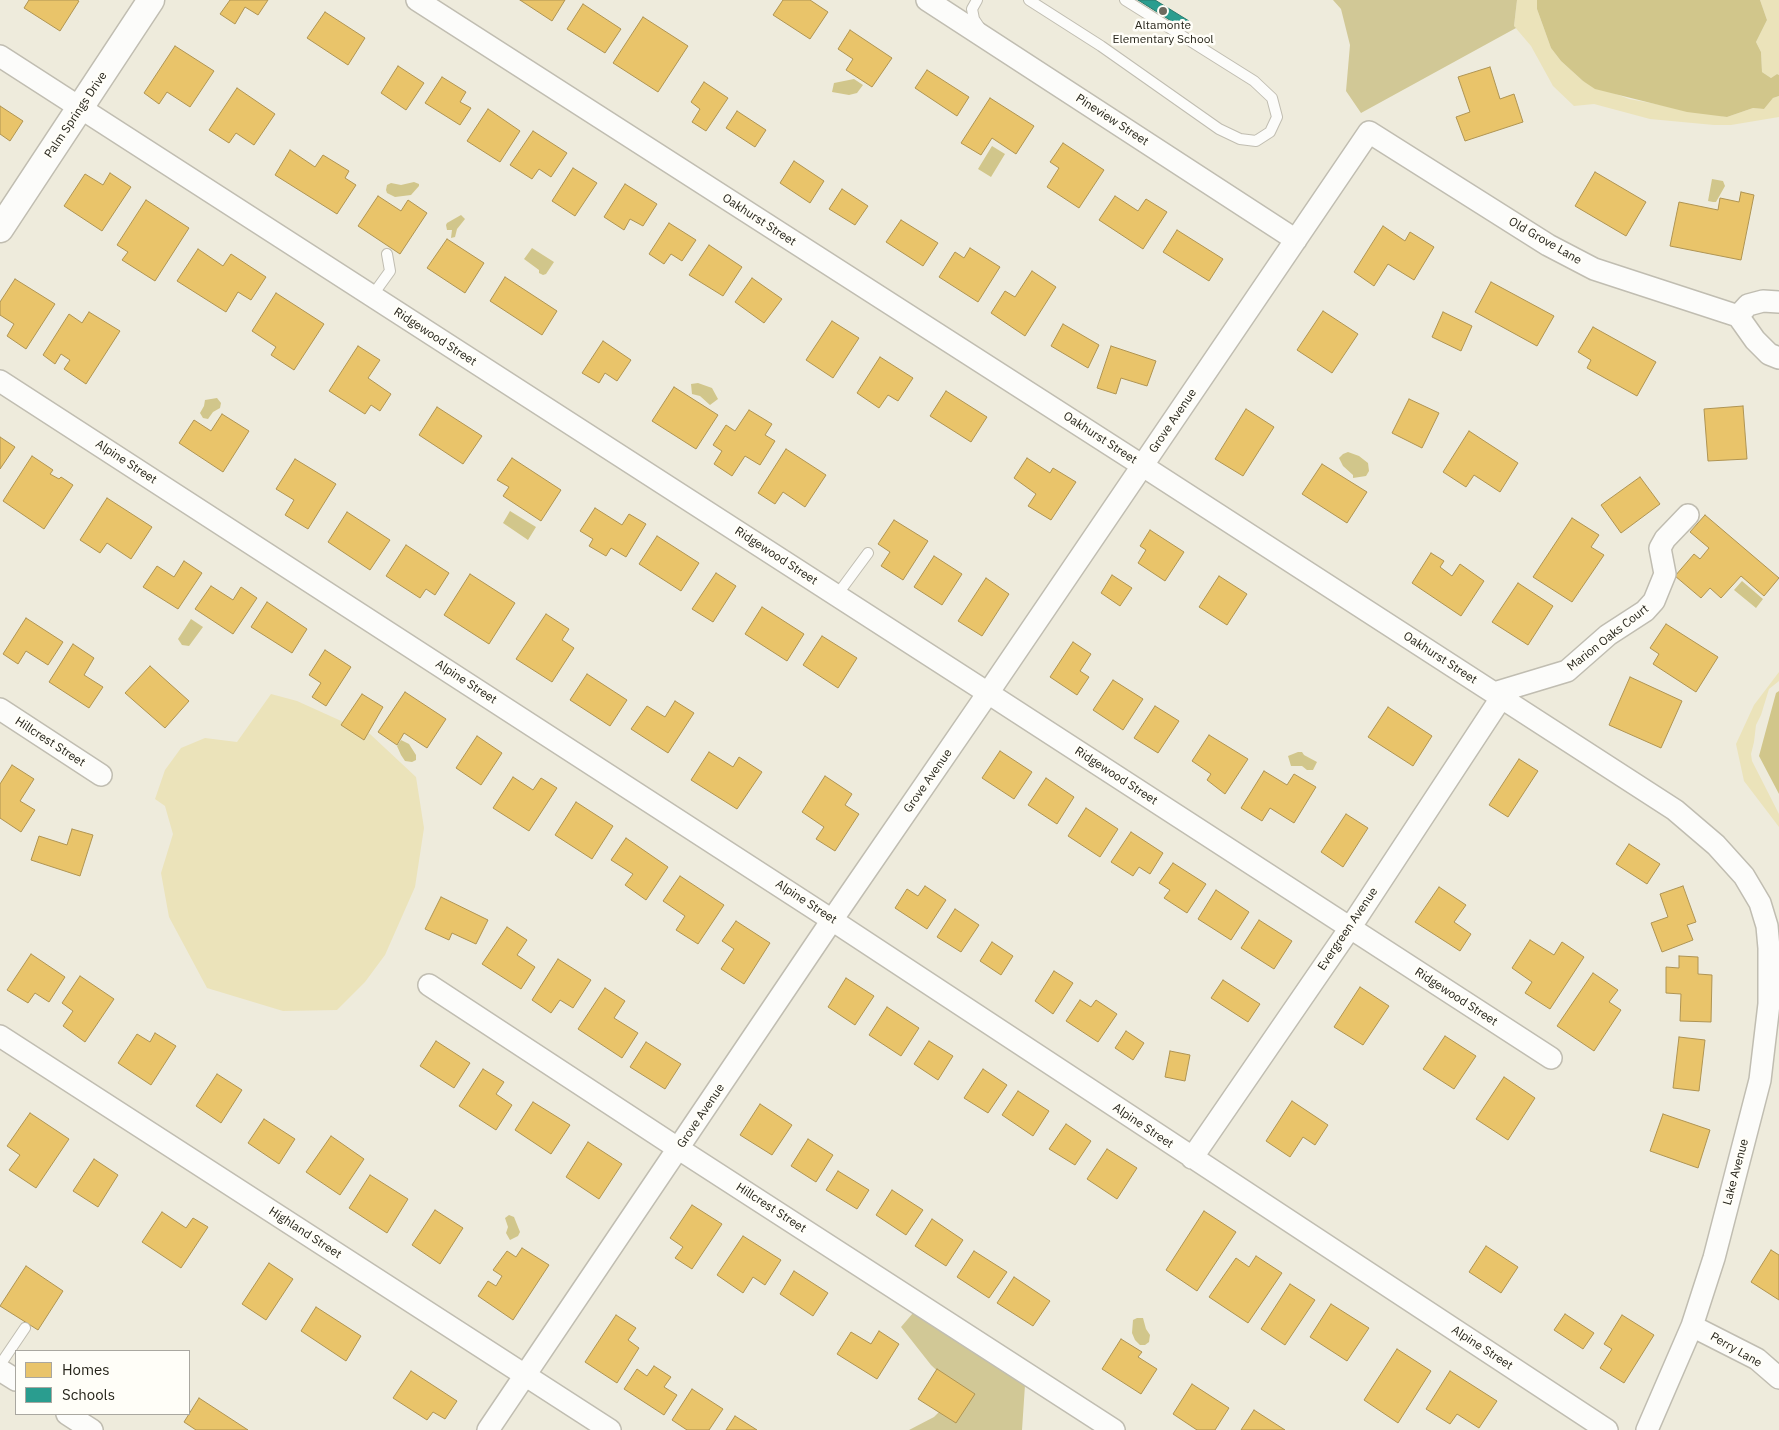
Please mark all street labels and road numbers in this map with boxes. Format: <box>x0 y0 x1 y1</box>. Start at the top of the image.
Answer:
street label: Palm Springs Drive <box>42 69 110 161</box>
street label: Pineview Street <box>1073 91 1151 149</box>
street label: Oakhurst Street <box>719 191 799 249</box>
street label: Old Grove Lane <box>1506 214 1584 268</box>
street label: Ridgewood Street <box>391 305 479 369</box>
street label: Grove Avenue <box>1146 386 1200 456</box>
street label: Oakhurst Street <box>1060 409 1140 467</box>
street label: Alpine Street <box>93 437 159 487</box>
street label: Ridgewood Street <box>732 524 820 588</box>
street label: Marion Oaks Court <box>1564 602 1652 674</box>
street label: Oakhurst Street <box>1400 629 1480 687</box>
street label: Alpine Street <box>433 657 499 707</box>
street label: Hillcrest Street <box>12 714 88 770</box>
street label: Ridgewood Street <box>1072 744 1160 808</box>
street label: Grove Avenue <box>901 746 955 816</box>
street label: Alpine Street <box>773 877 839 927</box>
street label: Evergreen Avenue <box>1315 885 1381 973</box>
street label: Ridgewood Street <box>1412 965 1500 1029</box>
street label: Grove Avenue <box>674 1081 728 1151</box>
street label: Alpine Street <box>1110 1100 1176 1152</box>
street label: Lake Avenue <box>1720 1137 1752 1207</box>
street label: Hillcrest Street <box>733 1180 809 1236</box>
street label: Highland Street <box>266 1204 344 1262</box>
street label: Alpine Street <box>1449 1323 1515 1373</box>
street label: Perry Lane <box>1708 1329 1764 1371</box>

